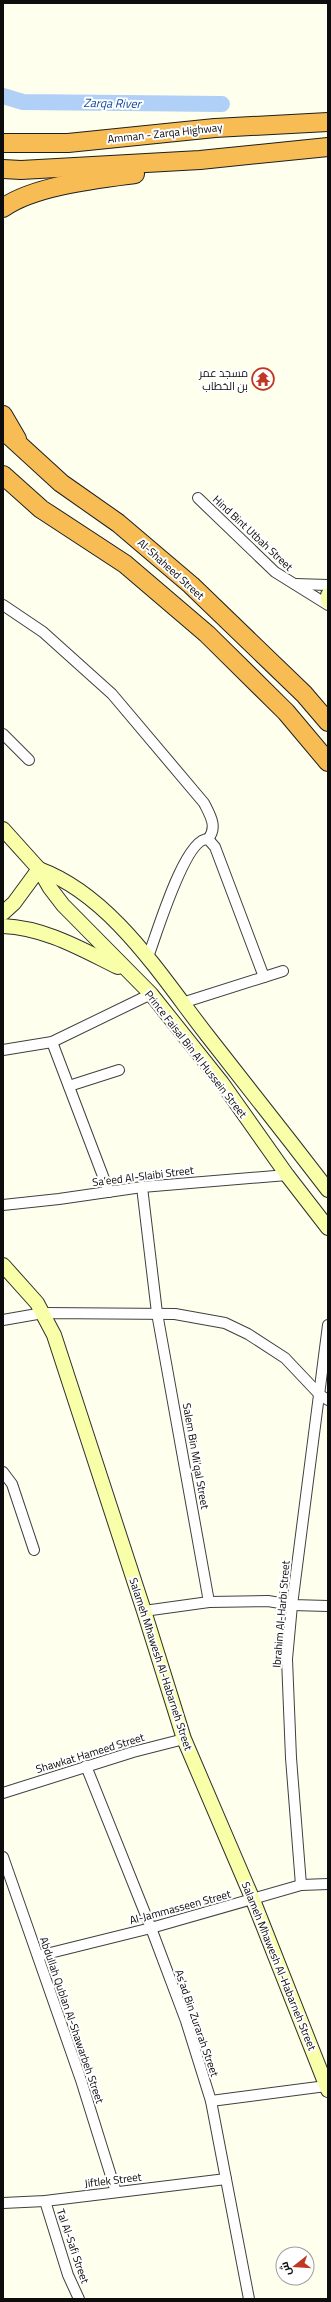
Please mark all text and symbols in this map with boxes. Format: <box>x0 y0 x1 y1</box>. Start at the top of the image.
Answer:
water label: Zarqa River <box>83 91 143 115</box>
street label: Amman - Zarqa Highway <box>107 117 224 149</box>
place label: مسجد عمر بن الخطاب <box>198 363 248 396</box>
temple icon: مسجد عمر بن الخطاب <box>250 366 276 392</box>
street label: Hind Bint Utbah Street <box>208 490 298 576</box>
street label: Al-Shaheed Street <box>133 533 209 605</box>
street label: Prince Faisal Bin Al Hussein Street <box>139 986 253 1122</box>
street label: Sa’eed Al-Slaibi Street <box>91 1160 195 1192</box>
street label: Salem Bin Mi’qal Street <box>177 1401 215 1511</box>
street label: Ibrahim Al-Harbi Street <box>266 1559 296 1668</box>
street label: Salameh Mhawesh Al-Habarneh Street <box>124 1575 198 1753</box>
street label: Shawkat Hameed Street <box>33 1727 147 1779</box>
street label: Salameh Mhawesh Al-Habarneh Street <box>236 1878 322 2054</box>
street label: Al-Jammasseen Street <box>127 1884 233 1930</box>
street label: Abdullah Qublan Al-Shawarbeh Street <box>34 1934 110 2106</box>
street label: As’ad Bin Zurarah Street <box>169 1967 225 2079</box>
street label: Jiftlek Street <box>83 2167 143 2193</box>
street label: Tal Al-Safi Street <box>51 2206 95 2286</box>
north arrow <box>275 2246 315 2286</box>
text: ش <box>274 2259 297 2279</box>

